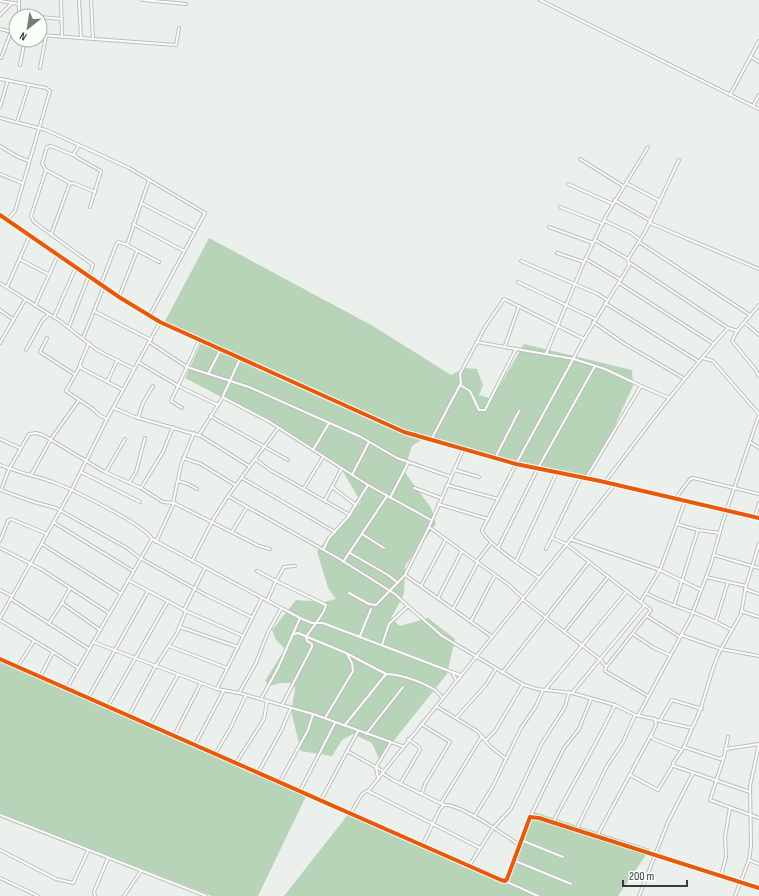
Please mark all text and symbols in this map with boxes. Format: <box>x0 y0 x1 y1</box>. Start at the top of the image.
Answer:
north arrow <box>8 8 48 48</box>
text: N <box>17 29 29 43</box>
scale bar <box>623 862 687 888</box>
text: 200 m <box>629 869 655 884</box>

